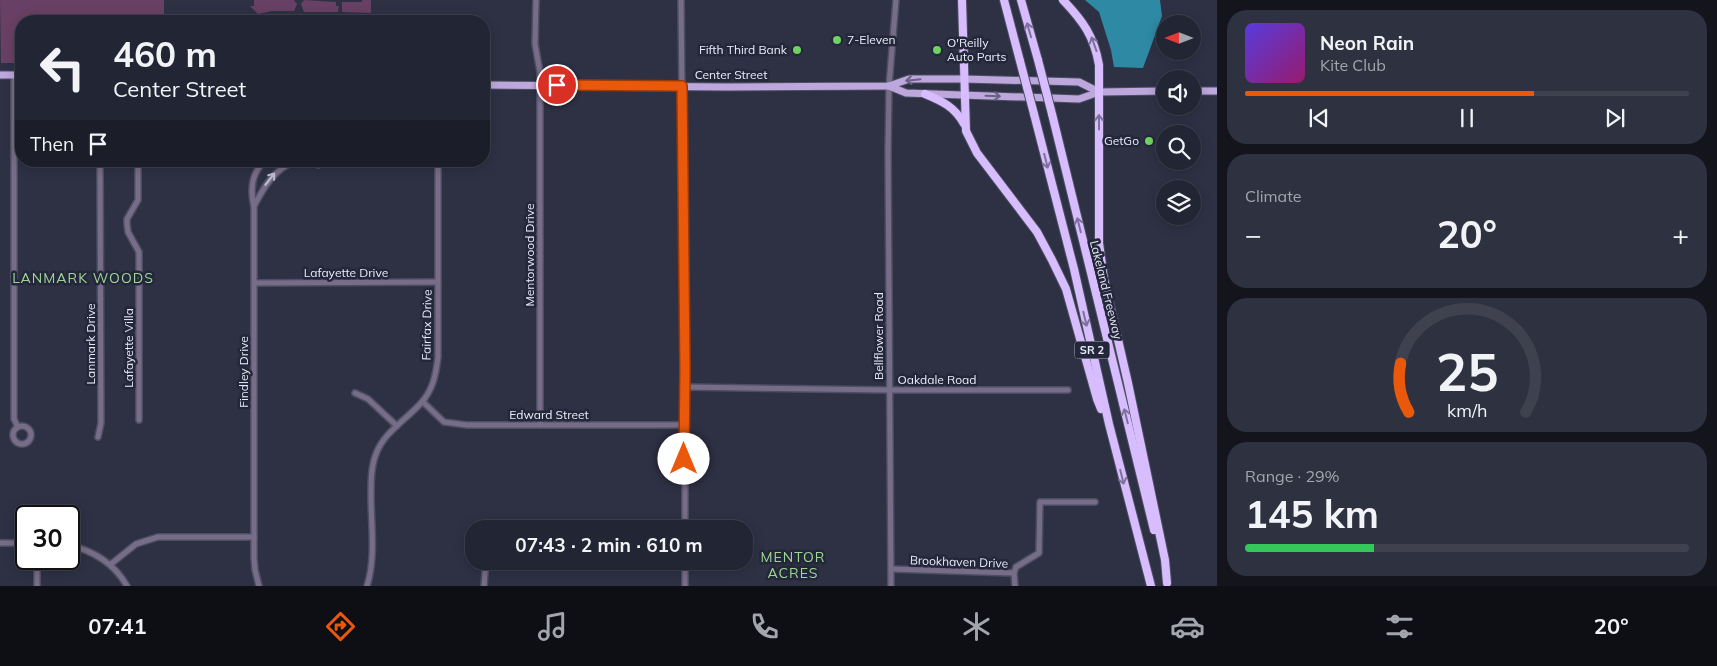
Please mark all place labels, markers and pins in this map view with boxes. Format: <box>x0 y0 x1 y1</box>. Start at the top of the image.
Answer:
place label: 7-Eleven <box>847 32 896 47</box>
marker: 7-Eleven <box>831 34 843 46</box>
place label: O'Reilly Auto Parts <box>947 35 1006 64</box>
place label: Fifth Third Bank <box>699 42 788 57</box>
marker: Fifth Third Bank <box>791 44 803 56</box>
marker: O'Reilly Auto Parts <box>931 44 943 56</box>
pin <box>536 64 578 106</box>
place label: GetGo <box>1104 133 1139 148</box>
marker: GetGo <box>1143 135 1155 147</box>

